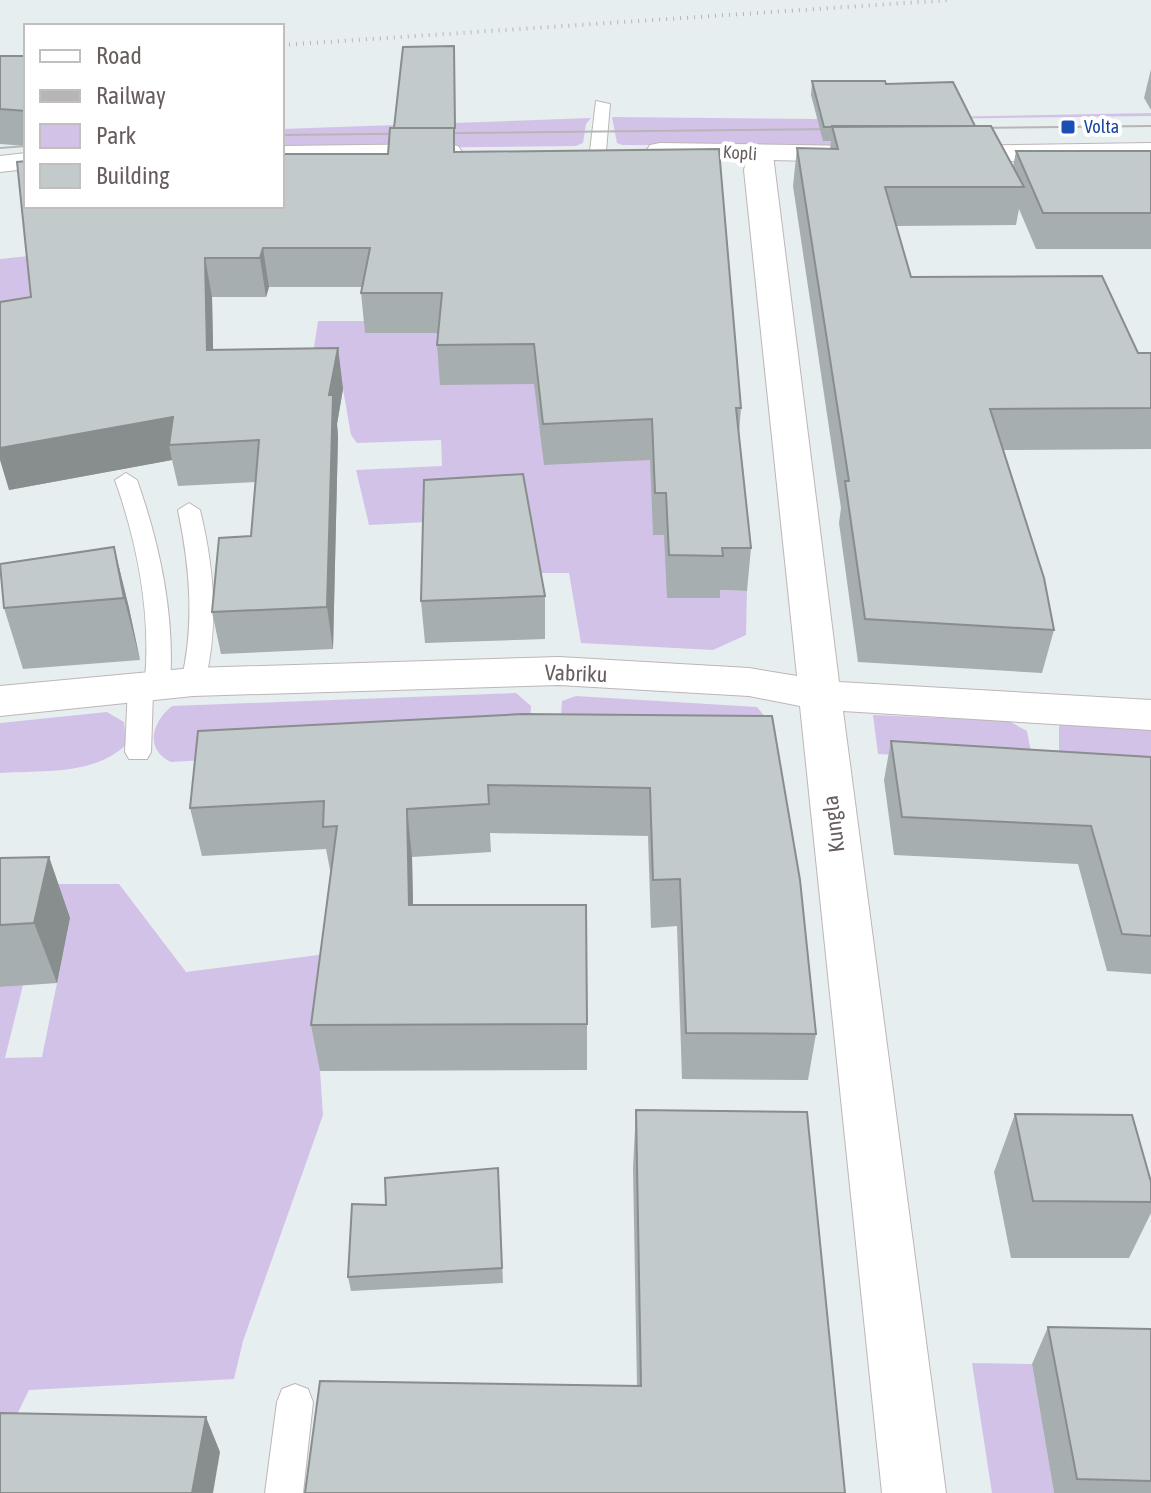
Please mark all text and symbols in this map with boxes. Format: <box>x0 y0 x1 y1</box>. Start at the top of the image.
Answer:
legend <box>24 24 284 208</box>
text: Road <box>96 42 142 69</box>
text: Railway <box>96 82 166 109</box>
place label: Volta <box>1084 116 1119 137</box>
marker: Volta <box>1059 118 1077 136</box>
text: Park <box>96 122 137 149</box>
street label: Kopli <box>722 141 758 164</box>
text: Building <box>96 162 170 189</box>
street label: Vabriku <box>544 659 608 687</box>
street label: Kungla <box>817 794 849 854</box>

